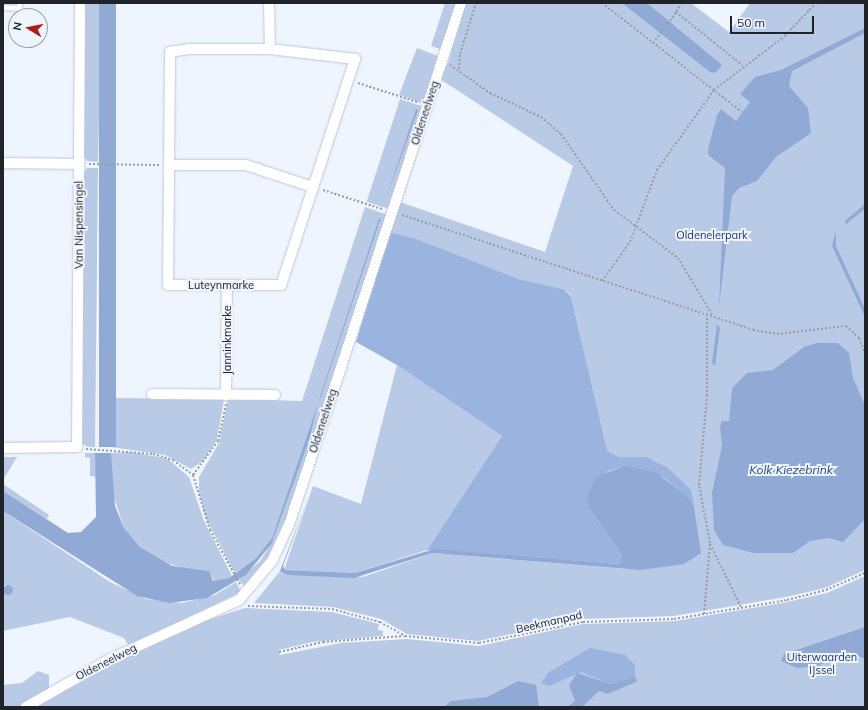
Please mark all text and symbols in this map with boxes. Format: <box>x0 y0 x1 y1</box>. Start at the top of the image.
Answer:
north arrow <box>8 8 48 48</box>
scale bar <box>732 8 816 34</box>
text: 50 m <box>737 15 765 30</box>
text: N <box>10 21 25 31</box>
street label: Oldeneelweg <box>408 79 442 147</box>
street label: Van Nispensingel <box>72 181 86 269</box>
park label: Oldenelerpark <box>676 228 748 242</box>
street label: Luteynmarke <box>188 278 254 292</box>
street label: Janninkmarke <box>220 305 234 375</box>
street label: Oldeneelweg <box>306 387 340 455</box>
water label: Kolk Kiezebrink <box>749 463 833 477</box>
street label: Beekmanpad <box>515 608 583 636</box>
street label: Oldeneelweg <box>73 641 139 683</box>
park label: Uiterwaarden IJssel <box>787 651 857 677</box>

